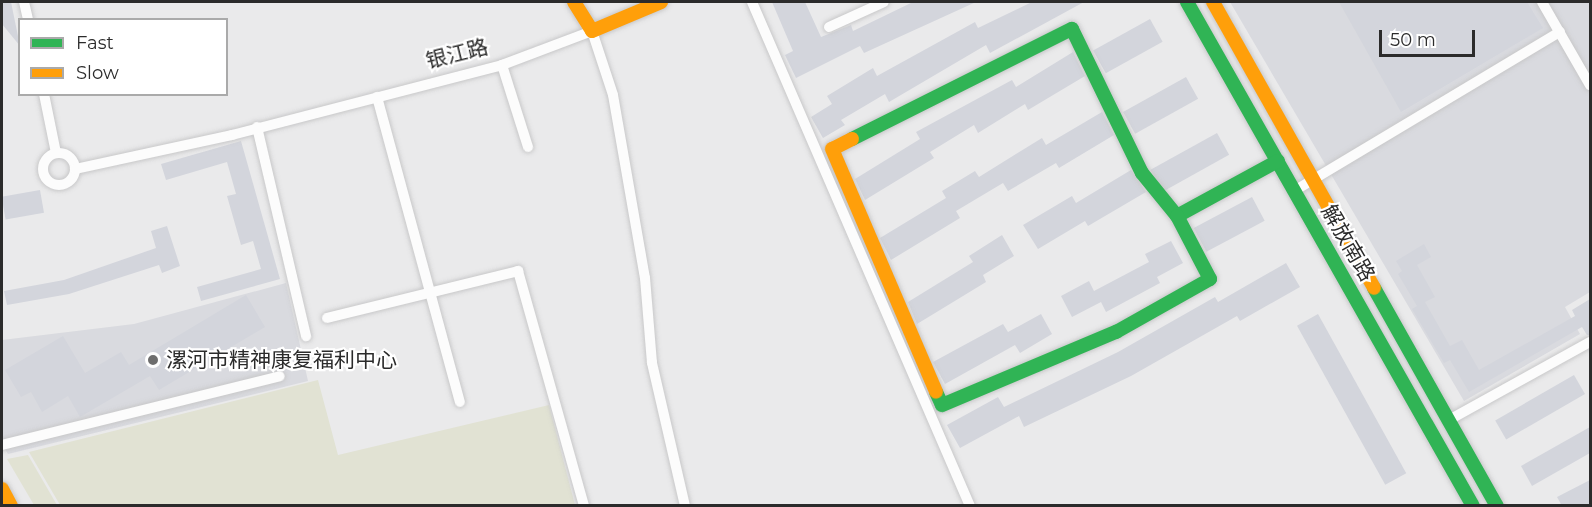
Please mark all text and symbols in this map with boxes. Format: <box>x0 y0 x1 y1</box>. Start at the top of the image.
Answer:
legend <box>18 18 228 96</box>
scale bar <box>1382 18 1478 56</box>
text: 50 m <box>1390 29 1436 51</box>
text: Fast <box>76 32 114 54</box>
street label: 银江路 <box>423 34 491 74</box>
text: Slow <box>76 62 119 84</box>
street label: 解放南路 <box>1316 200 1380 286</box>
place label: 漯河市精神康复福利中心 <box>166 347 397 373</box>
marker: 漯河市精神康复福利中心 <box>144 351 162 369</box>

